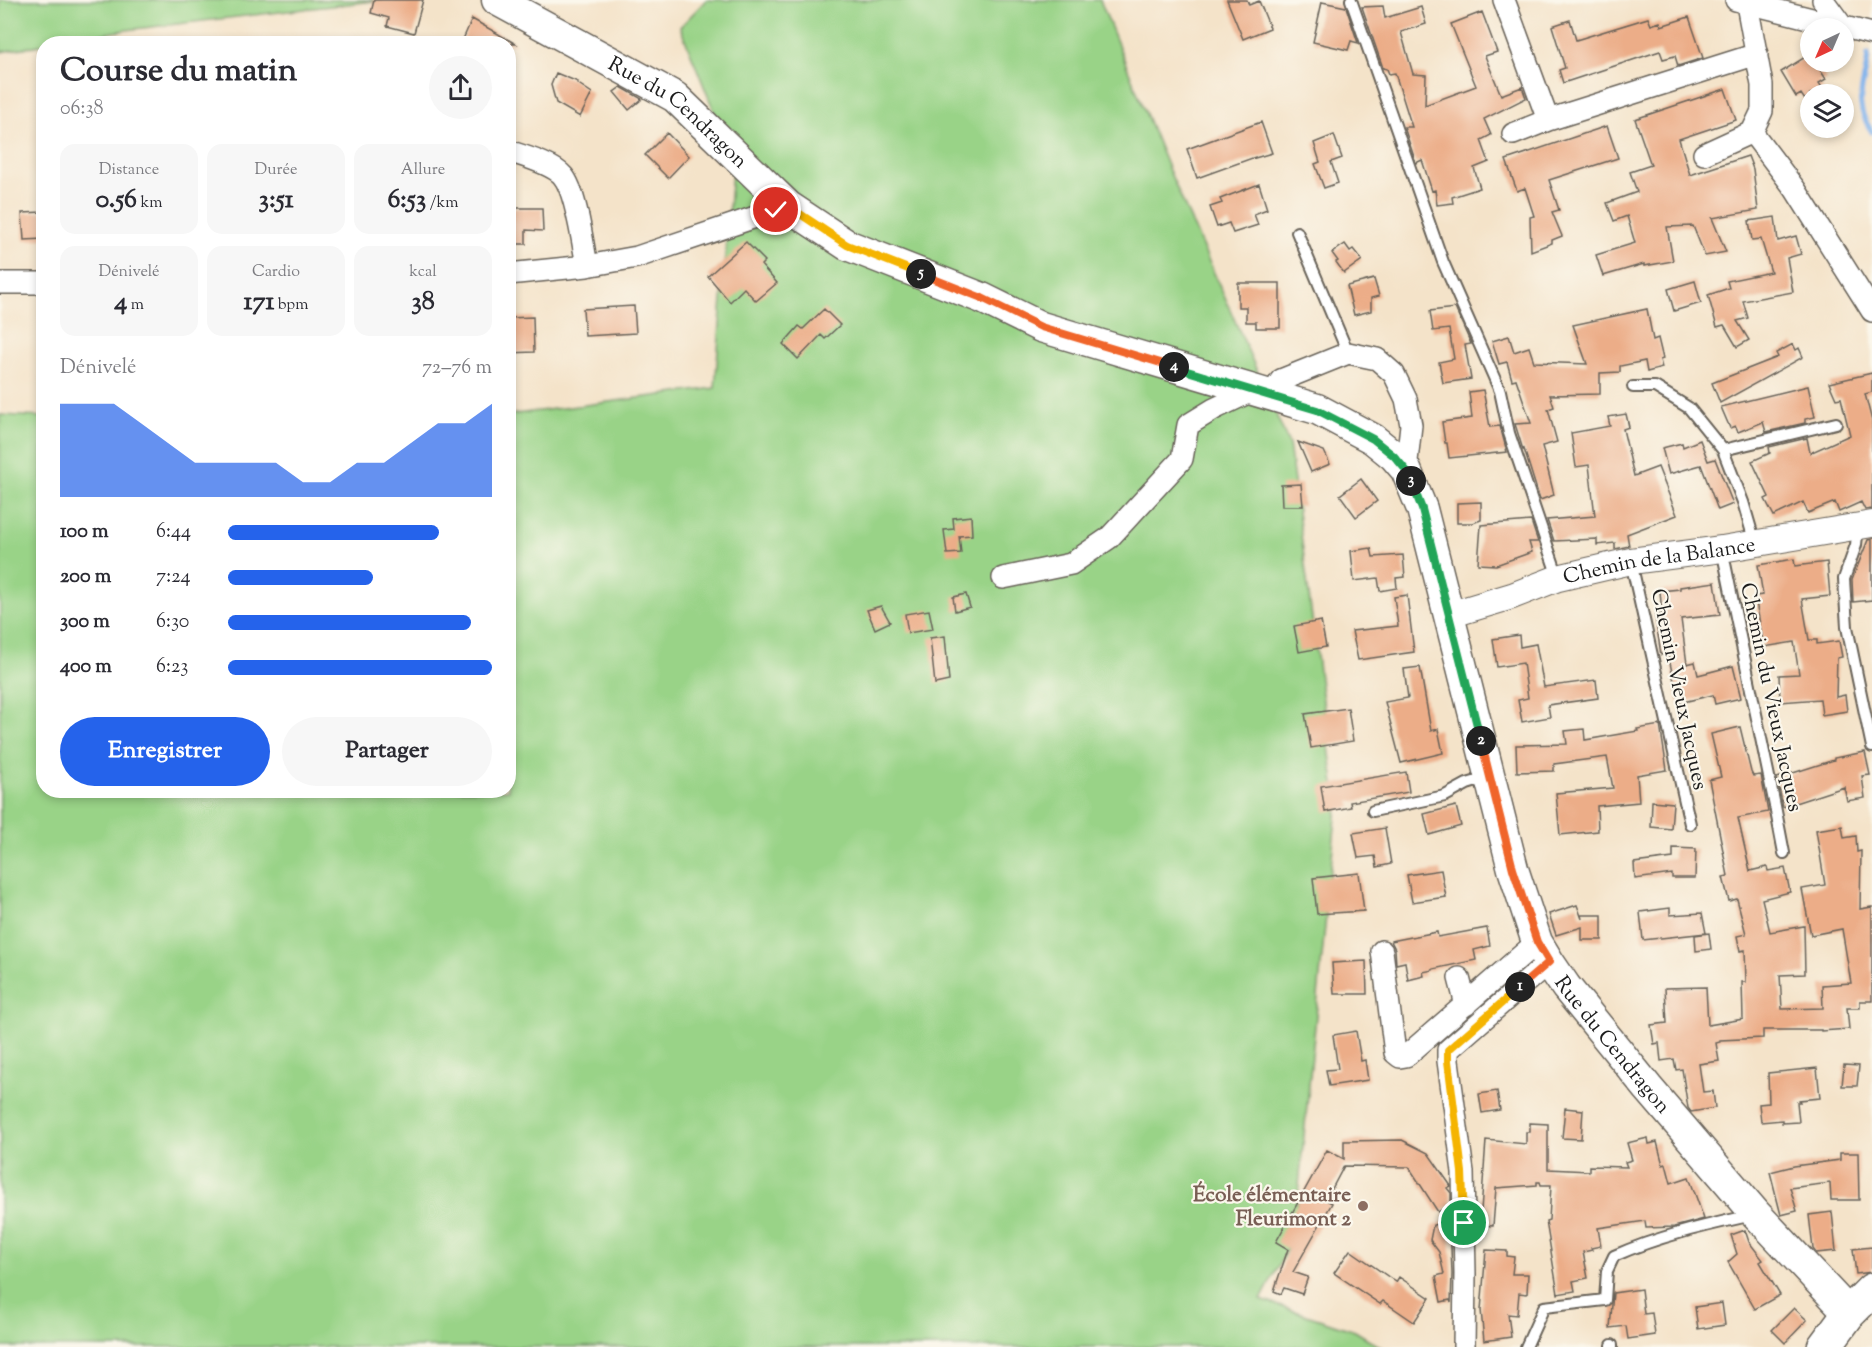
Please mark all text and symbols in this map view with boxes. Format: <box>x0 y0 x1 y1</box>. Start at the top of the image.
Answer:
north arrow <box>1800 18 1854 72</box>
map controls <box>1800 18 1854 138</box>
text: Course du matin <box>60 48 297 96</box>
street label: Rue du Cendragon <box>602 50 753 176</box>
button: share <box>429 56 492 119</box>
button: layers <box>1800 84 1854 138</box>
text: 06:38 <box>60 95 104 124</box>
text: Distance <box>99 159 159 182</box>
text: Durée <box>255 159 297 182</box>
text: Allure <box>401 159 445 182</box>
text: 0.56 <box>96 182 137 219</box>
text: 3:51 <box>259 182 294 219</box>
text: 6:53 <box>387 182 426 219</box>
pin <box>750 184 801 235</box>
text: km <box>137 192 162 215</box>
text: /km <box>426 192 459 215</box>
icon: check <box>759 193 792 226</box>
pin: 5 <box>906 259 936 289</box>
text: Dénivelé <box>98 261 160 284</box>
text: Cardio <box>252 261 300 284</box>
text: kcal <box>409 261 437 284</box>
text: 5 <box>918 262 924 285</box>
text: 4 <box>114 284 127 321</box>
text: 171 <box>244 284 274 321</box>
text: 38 <box>411 284 435 321</box>
text: m <box>127 294 144 317</box>
text: bpm <box>274 294 308 317</box>
pin: 4 <box>1159 352 1189 382</box>
text: Dénivelé <box>60 354 136 383</box>
text: 72–76 m <box>422 354 492 383</box>
text: 4 <box>1170 355 1178 378</box>
pin: 3 <box>1396 466 1426 496</box>
text: 3 <box>1408 469 1414 492</box>
text: 100 m <box>60 518 109 547</box>
text: 6:44 <box>156 518 191 547</box>
street label: Chemin de la Balance <box>1560 531 1758 593</box>
text: 200 m <box>60 563 111 592</box>
text: 7:24 <box>156 563 191 592</box>
street label: Chemin du Vieux Jacques <box>1731 580 1809 815</box>
street label: Chemin Vieux Jacques <box>1642 586 1714 793</box>
text: 300 m <box>60 608 110 637</box>
text: 6:30 <box>156 608 189 637</box>
text: 400 m <box>60 653 112 682</box>
text: 6:23 <box>156 653 188 682</box>
button: Enregistrer <box>60 717 270 786</box>
button: Partager <box>282 717 492 786</box>
pin: 2 <box>1466 726 1496 756</box>
text: 2 <box>1477 729 1485 752</box>
street label: Rue du Cendragon <box>1546 970 1677 1121</box>
pin: 1 <box>1505 972 1535 1002</box>
text: 1 <box>1517 975 1523 998</box>
place label: École élémentaire Fleurimont 2 <box>1193 1181 1351 1235</box>
pin <box>1438 1197 1489 1248</box>
marker: École élémentaire Fleurimont 2 <box>1356 1199 1370 1213</box>
icon: arrive <box>1447 1206 1480 1239</box>

